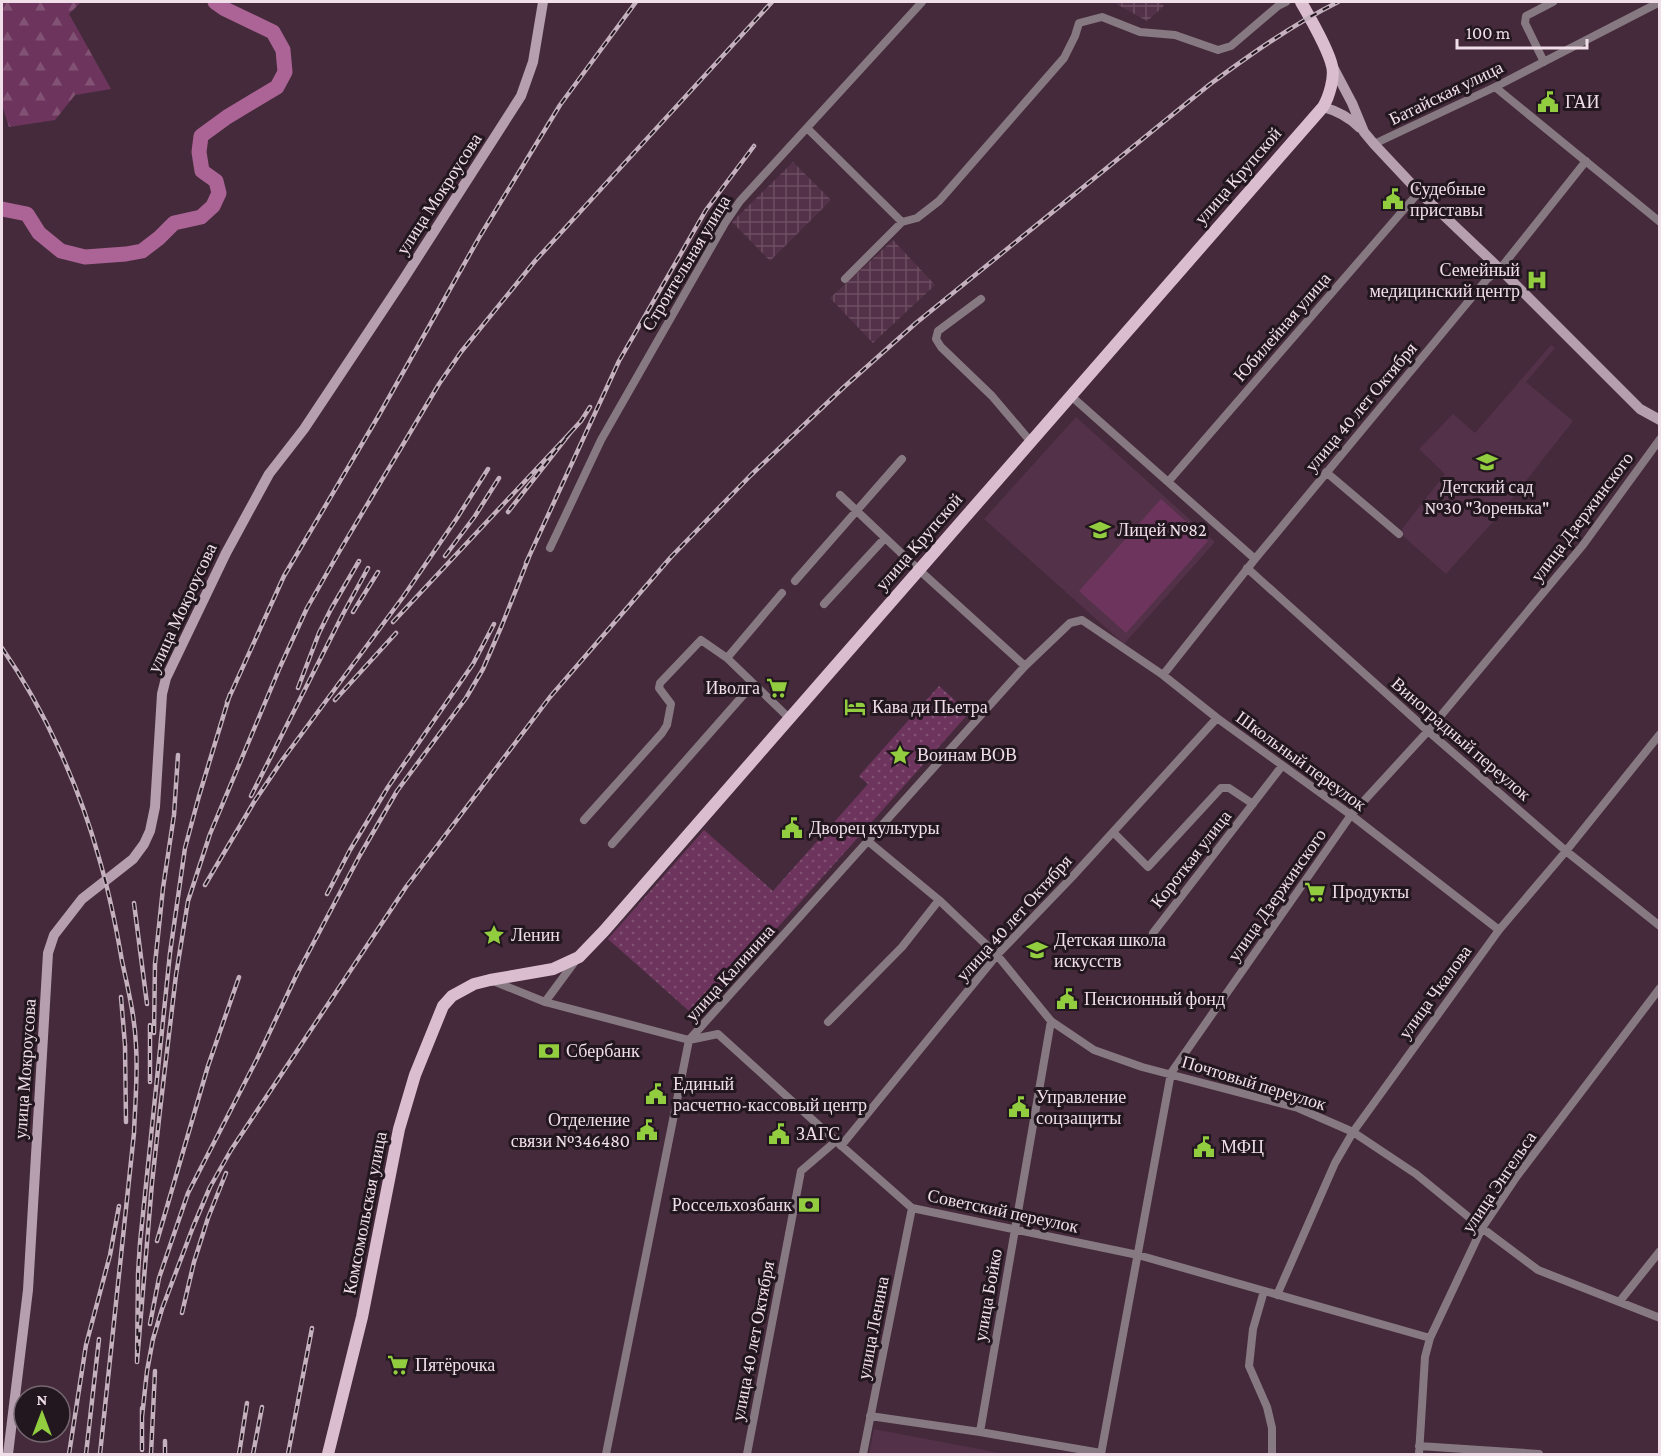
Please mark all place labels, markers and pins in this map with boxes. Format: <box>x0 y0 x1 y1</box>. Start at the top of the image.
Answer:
public building icon: ГАИ <box>1536 90 1560 114</box>
place label: ГАИ <box>1565 92 1599 112</box>
place label: Судебные приставы <box>1410 179 1485 220</box>
public building icon: Судебные приставы <box>1381 187 1405 211</box>
place label: Семейный медицинский центр <box>1369 260 1520 301</box>
hospital icon: Семейный медицинский центр <box>1525 268 1549 292</box>
school or university icon: Детский сад №30 "Зоренька" <box>1475 450 1499 474</box>
place label: Детский сад №30 "Зоренька" <box>1425 477 1549 518</box>
school or university icon: Лицей №82 <box>1088 518 1112 542</box>
place label: Лицей №82 <box>1117 520 1207 540</box>
supermarket icon: Иволга <box>765 676 789 700</box>
place label: Иволга <box>706 678 760 698</box>
hotel icon: Кава ди Пьетра <box>843 695 867 719</box>
place label: Кава ди Пьетра <box>872 697 988 717</box>
place icon: Воинам ВОВ <box>888 743 912 767</box>
place label: Воинам ВОВ <box>917 745 1017 765</box>
public building icon: Дворец культуры <box>780 816 804 840</box>
place label: Дворец культуры <box>809 818 940 838</box>
supermarket icon: Продукты <box>1303 880 1327 904</box>
place label: Продукты <box>1332 882 1409 902</box>
place icon: Ленин <box>482 923 506 947</box>
place label: Ленин <box>511 925 560 945</box>
place label: Детская школа искусств <box>1054 930 1166 971</box>
school or university icon: Детская школа искусств <box>1025 938 1049 962</box>
public building icon: Пенсионный фонд <box>1055 987 1079 1011</box>
place label: Пенсионный фонд <box>1084 989 1225 1009</box>
bank icon: Сбербанк <box>537 1039 561 1063</box>
place label: Сбербанк <box>566 1041 640 1061</box>
place label: Единый расчетно-кассовый центр <box>673 1074 867 1115</box>
public building icon: Единый расчетно-кассовый центр <box>644 1082 668 1106</box>
place label: Управление соцзащиты <box>1036 1087 1126 1128</box>
public building icon: Управление соцзащиты <box>1007 1095 1031 1119</box>
place label: Отделение связи №346480 <box>511 1110 630 1151</box>
public building icon: Отделение связи №346480 <box>635 1118 659 1142</box>
public building icon: ЗАГС <box>767 1122 791 1146</box>
place label: ЗАГС <box>796 1124 840 1144</box>
public building icon: МФЦ <box>1192 1135 1216 1159</box>
place label: МФЦ <box>1221 1137 1264 1157</box>
bank icon: Россельхозбанк <box>797 1193 821 1217</box>
place label: Россельхозбанк <box>672 1195 792 1215</box>
supermarket icon: Пятёрочка <box>386 1353 410 1377</box>
place label: Пятёрочка <box>415 1355 495 1375</box>

